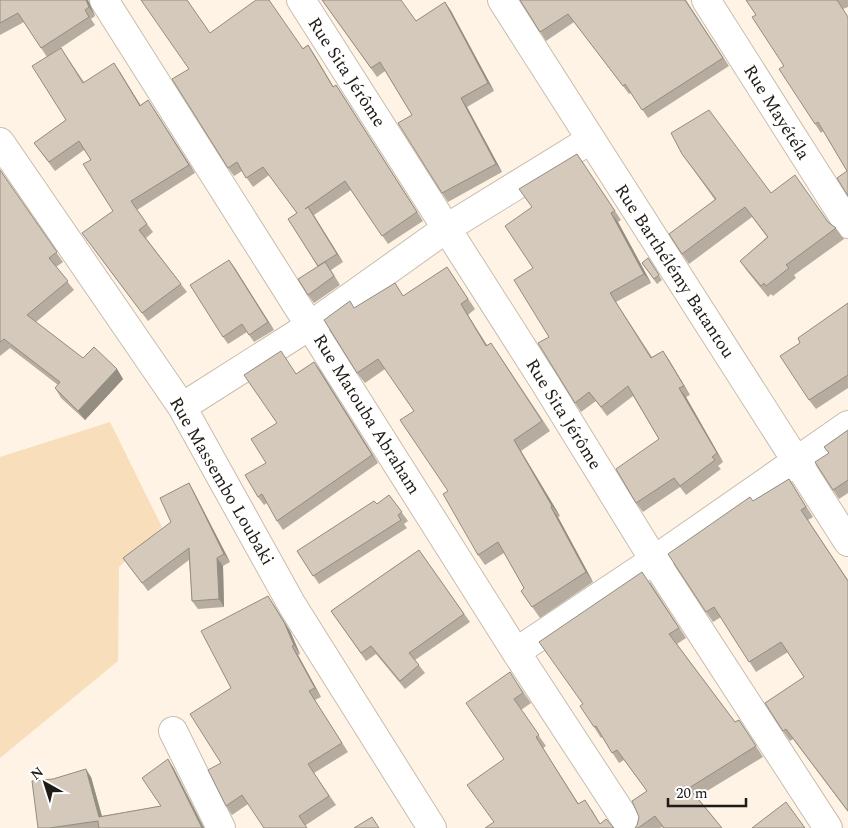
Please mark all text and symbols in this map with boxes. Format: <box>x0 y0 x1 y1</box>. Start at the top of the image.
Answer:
street label: Rue Sita Jérôme <box>301 12 392 133</box>
street label: Rue Mayétéla <box>737 59 817 165</box>
street label: Rue Barthélémy Batantou <box>608 179 741 364</box>
street label: Rue Matouba Abraham <box>306 329 427 500</box>
street label: Rue Sita Jérôme <box>519 353 609 475</box>
street label: Rue Massembo Loubaki <box>162 392 281 570</box>
north arrow <box>20 758 70 808</box>
text: N <box>26 762 48 785</box>
scale bar <box>668 776 746 808</box>
text: 20 m <box>676 782 708 805</box>

